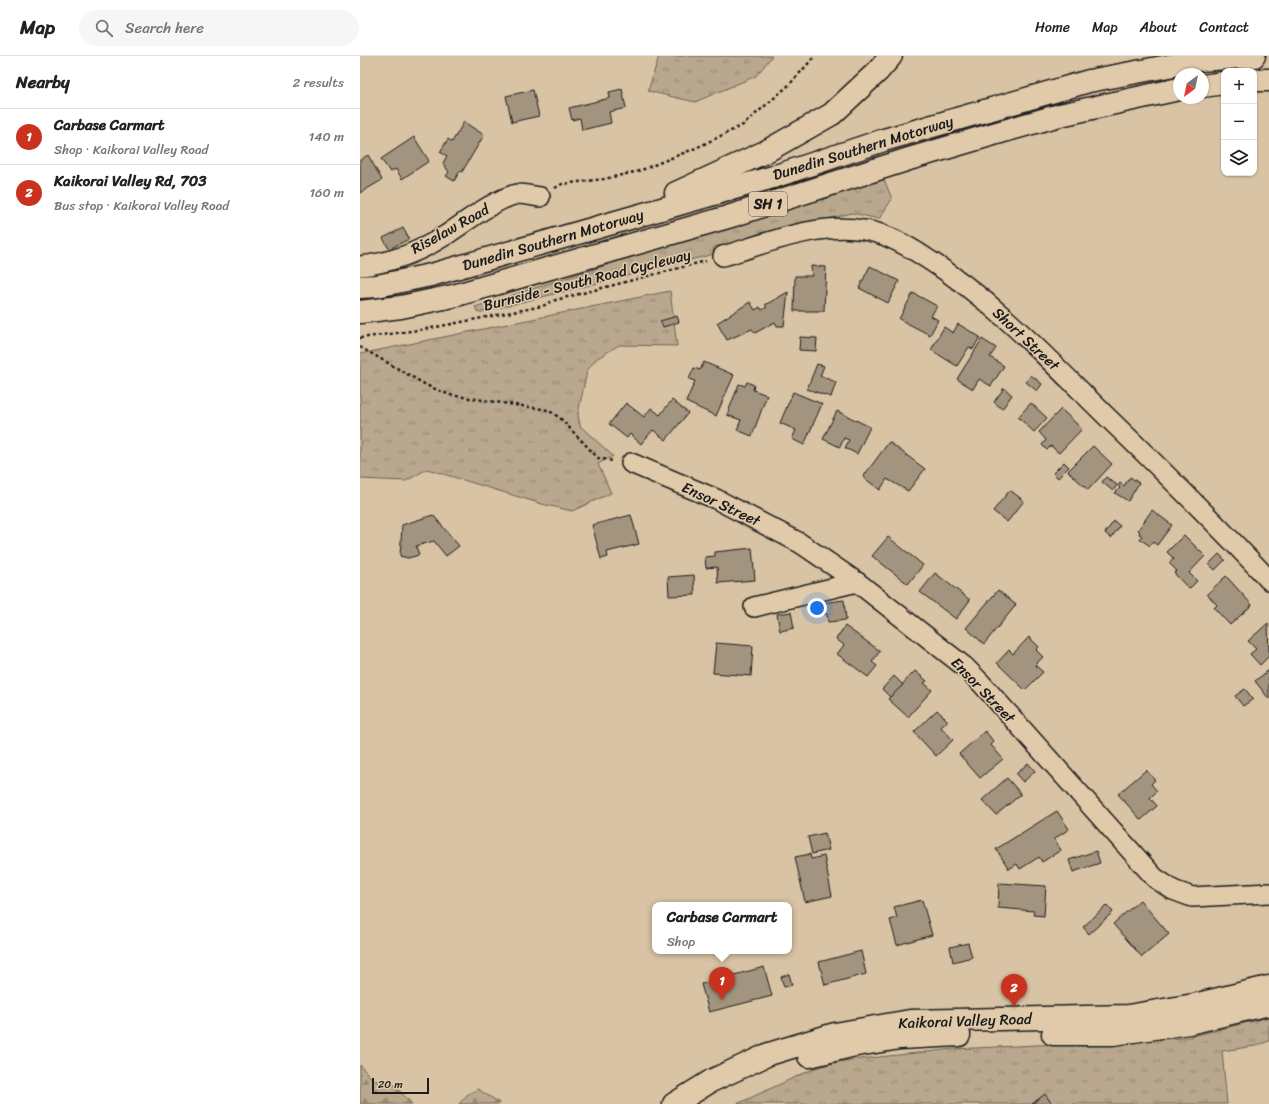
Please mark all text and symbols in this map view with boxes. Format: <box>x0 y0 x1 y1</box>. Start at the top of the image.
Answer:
search box <box>79 10 359 46</box>
text: Map <box>20 11 55 44</box>
text: Search here <box>125 15 204 41</box>
text: Home <box>1035 15 1070 40</box>
text: Map <box>1092 15 1118 40</box>
text: About <box>1140 15 1177 40</box>
text: Contact <box>1199 15 1249 40</box>
icon: search <box>93 17 115 39</box>
text: Nearby <box>16 67 70 97</box>
north arrow <box>1173 68 1209 104</box>
map controls <box>1221 68 1257 176</box>
button: + <box>1221 68 1257 104</box>
text: 2 results <box>293 71 344 94</box>
button: − <box>1221 104 1257 140</box>
street label: Dunedin Southern Motorway <box>769 108 957 188</box>
text: Carbase Carmart <box>54 112 165 138</box>
text: 1 <box>26 125 32 148</box>
text: 140 m <box>309 125 344 148</box>
text: Shop · Kaikorai Valley Road <box>54 138 208 161</box>
button: layers <box>1221 140 1257 176</box>
text: Kaikorai Valley Rd, 703 <box>54 168 206 194</box>
text: 2 <box>25 181 33 204</box>
text: 160 m <box>309 181 344 204</box>
road number: SH 1 <box>749 192 787 216</box>
text: Bus stop · Kaikorai Valley Road <box>54 194 229 217</box>
street label: Riselaw Road <box>406 196 495 261</box>
street label: Dunedin Southern Motorway <box>459 202 647 278</box>
street label: Burnside - South Road Cycleway <box>480 242 694 318</box>
street label: Short Street <box>986 301 1066 378</box>
street label: Ensor Street <box>677 474 765 534</box>
your location <box>807 598 827 618</box>
street label: Ensor Street <box>944 651 1022 730</box>
popup <box>652 902 792 954</box>
text: Carbase Carmart <box>667 904 777 930</box>
text: Shop <box>667 930 695 953</box>
pin: 1 <box>709 967 735 1000</box>
pin: 2 <box>1001 974 1027 1007</box>
street label: Kaikorai Valley Road <box>898 1006 1033 1036</box>
text: 20 m <box>378 1075 403 1094</box>
scale bar <box>372 1076 429 1095</box>

